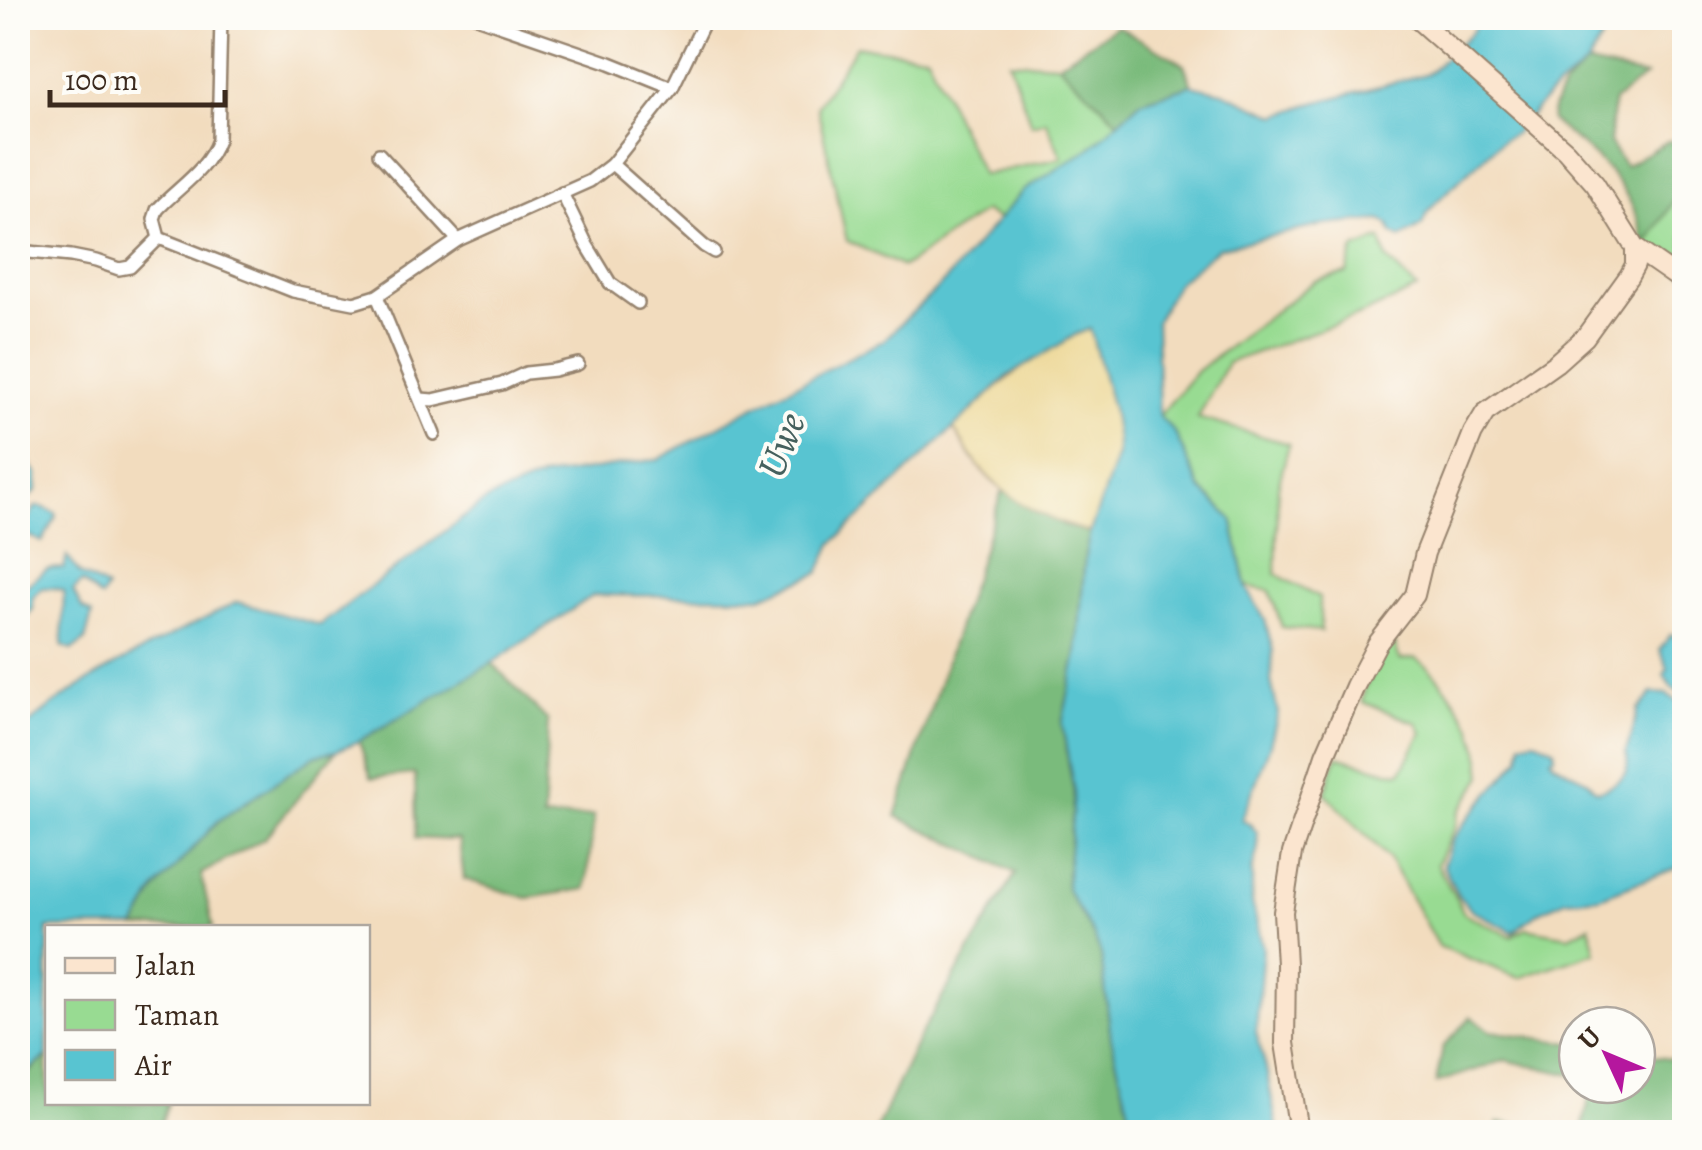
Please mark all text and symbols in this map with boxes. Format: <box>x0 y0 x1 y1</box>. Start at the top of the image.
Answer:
scale bar <box>50 45 225 107</box>
text: 100 m <box>65 60 138 100</box>
water label: Uwe <box>743 404 819 486</box>
legend <box>45 925 370 1105</box>
text: Jalan <box>135 945 196 985</box>
text: Taman <box>135 995 219 1035</box>
north arrow <box>1557 1005 1657 1105</box>
text: U <box>1570 1019 1610 1058</box>
text: Air <box>134 1045 172 1085</box>

